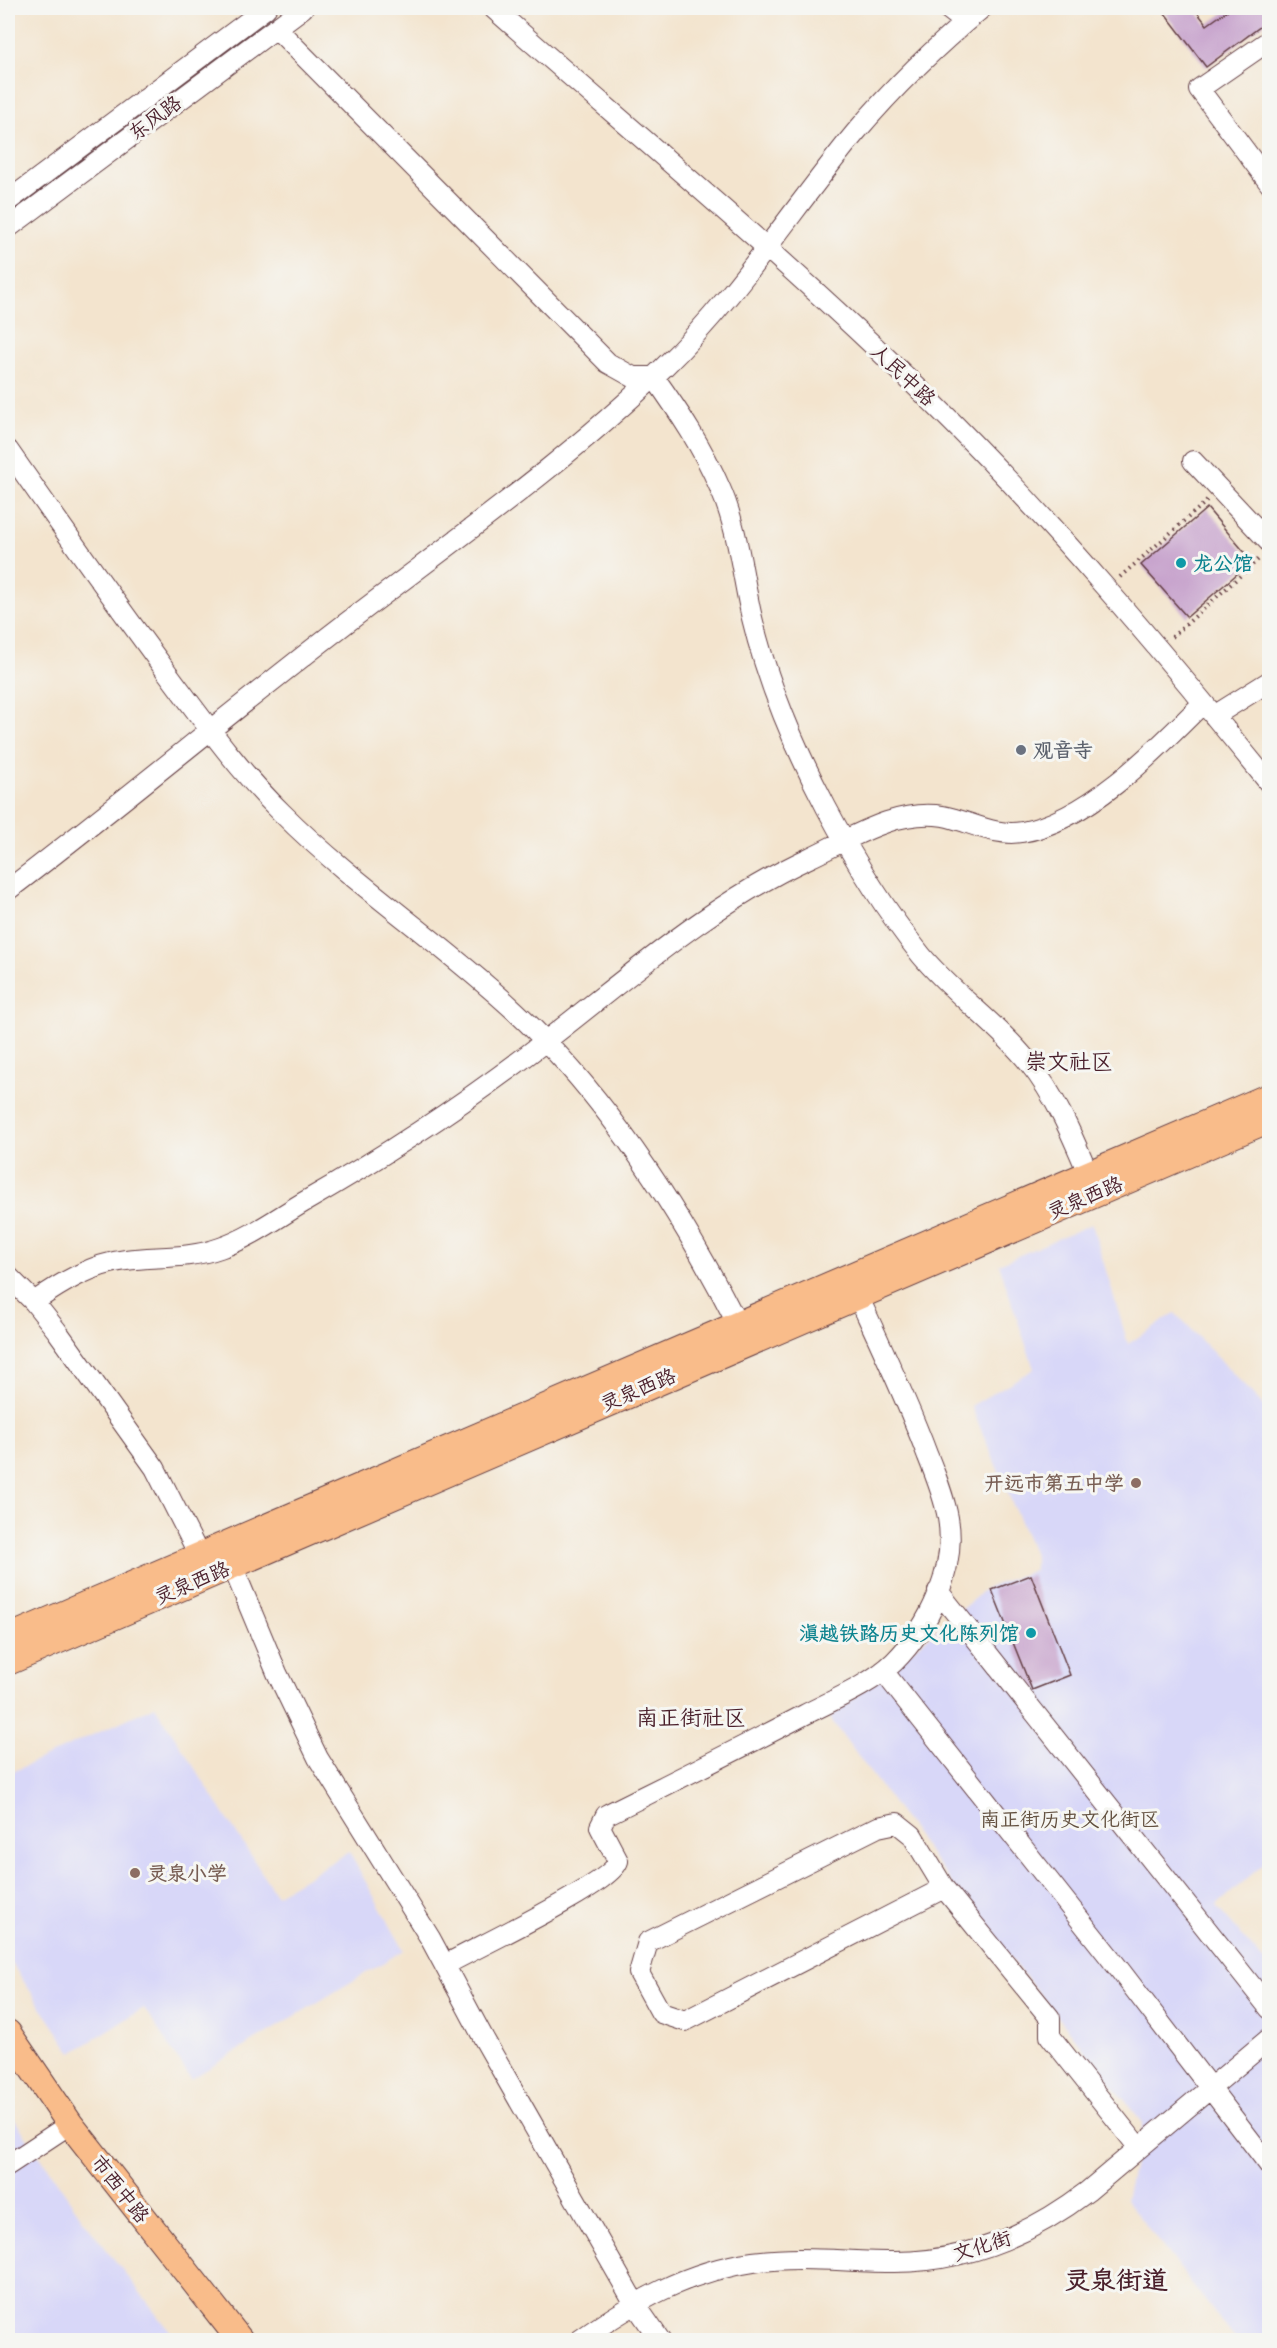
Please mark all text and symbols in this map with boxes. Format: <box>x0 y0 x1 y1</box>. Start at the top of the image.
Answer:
street label: 东风路 <box>121 85 190 150</box>
street label: 人民中路 <box>862 335 945 416</box>
place label: 龙公馆 <box>1193 546 1253 581</box>
marker: 龙公馆 <box>1174 556 1188 570</box>
place label: 观音寺 <box>1033 733 1093 768</box>
marker: 观音寺 <box>1014 743 1028 757</box>
district label: 崇文社区 <box>1025 1042 1113 1081</box>
street label: 灵泉西路 <box>1041 1166 1130 1230</box>
street label: 灵泉西路 <box>594 1358 683 1422</box>
place label: 开远市第五中学 <box>984 1466 1124 1501</box>
marker: 开远市第五中学 <box>1129 1476 1143 1490</box>
street label: 灵泉西路 <box>148 1551 237 1615</box>
place label: 滇越铁路历史文化陈列馆 <box>799 1616 1019 1651</box>
marker: 滇越铁路历史文化陈列馆 <box>1024 1626 1038 1640</box>
district label: 南正街社区 <box>636 1698 746 1737</box>
park label: 南正街历史文化街区 <box>980 1802 1160 1837</box>
place label: 灵泉小学 <box>147 1856 227 1891</box>
marker: 灵泉小学 <box>128 1866 142 1880</box>
street label: 市西中路 <box>82 2147 159 2232</box>
street label: 文化街 <box>948 2220 1016 2272</box>
district label: 灵泉街道 <box>1064 2257 1168 2303</box>

